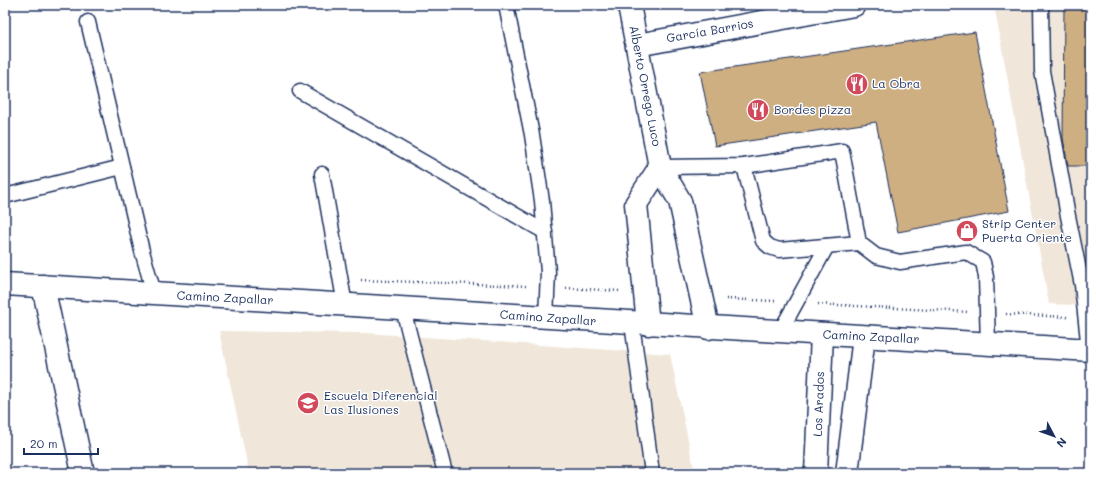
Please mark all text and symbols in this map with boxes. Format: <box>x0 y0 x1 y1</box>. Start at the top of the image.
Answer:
street label: García Barrios <box>665 14 755 46</box>
street label: Alberto Orrego Luco <box>626 24 666 148</box>
restaurant icon: La Obra <box>844 71 870 97</box>
place label: La Obra <box>872 75 920 91</box>
restaurant icon: Bordes pizza <box>745 97 771 123</box>
place label: Bordes pizza <box>774 101 851 117</box>
place label: Strip Center Puerta Oriente <box>982 215 1072 245</box>
shop icon: Strip Center Puerta Oriente <box>954 218 980 244</box>
street label: Camino Zapallar <box>176 286 274 308</box>
street label: Camino Zapallar <box>499 306 597 328</box>
street label: Camino Zapallar <box>822 325 920 347</box>
street label: Los Arados <box>809 371 827 437</box>
place label: Escuela Diferencial Las Ilusiones <box>324 387 437 417</box>
school or university icon: Escuela Diferencial Las Ilusiones <box>295 390 321 416</box>
north arrow <box>1034 416 1074 456</box>
scale bar <box>24 430 98 456</box>
text: 20 m <box>30 435 58 451</box>
text: N <box>1054 435 1070 451</box>

